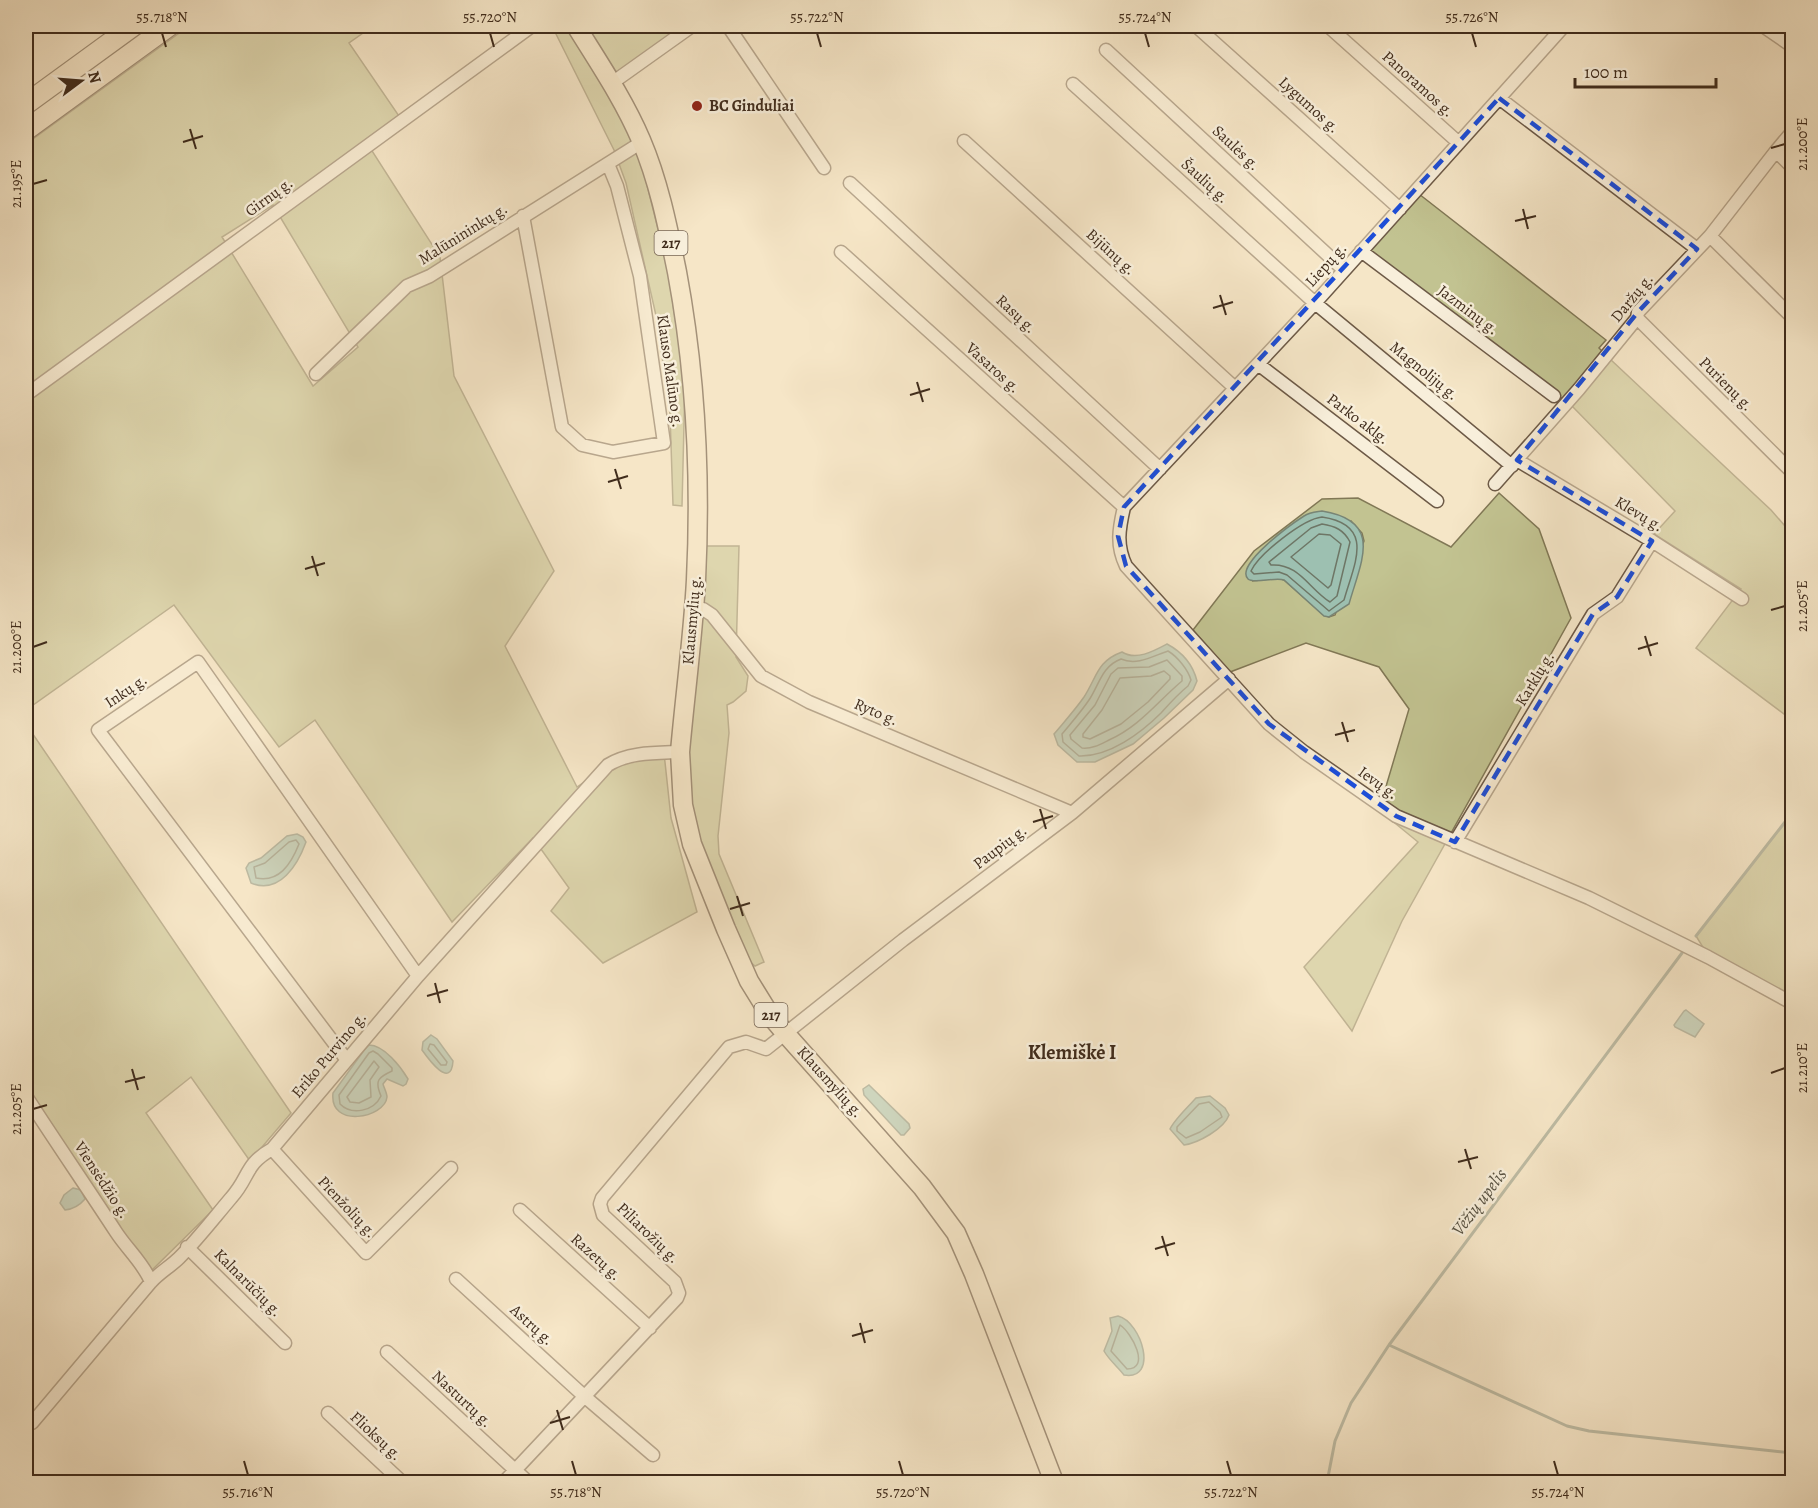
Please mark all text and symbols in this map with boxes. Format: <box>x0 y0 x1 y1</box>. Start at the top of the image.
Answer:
text: 55.718°N <box>136 7 188 27</box>
text: 55.720°N <box>463 7 517 27</box>
text: 55.722°N <box>790 7 844 27</box>
text: 55.724°N <box>1118 7 1172 27</box>
text: 55.726°N <box>1445 7 1499 27</box>
street label: Panoramos g. <box>1377 46 1459 122</box>
north arrow <box>51 51 111 111</box>
scale bar <box>1575 51 1716 89</box>
text: 100 m <box>1584 60 1628 84</box>
text: N <box>82 69 107 86</box>
street label: Lygumos g. <box>1274 72 1344 138</box>
place label: BC Ginduliai <box>709 95 794 117</box>
marker: BC Ginduliai <box>690 99 704 113</box>
text: 21.200°E <box>1792 117 1812 171</box>
street label: Saulės g. <box>1207 120 1265 176</box>
street label: Šaulių g. <box>1176 154 1234 208</box>
text: 21.195°E <box>6 160 26 208</box>
street label: Girnų g. <box>240 172 298 222</box>
street label: Malūnininkų g. <box>414 198 512 270</box>
street label: Bijūnų g. <box>1081 224 1141 280</box>
road number: 217 <box>654 231 688 255</box>
street label: Liepų g. <box>1300 238 1352 292</box>
street label: Daržų g. <box>1606 269 1658 327</box>
street label: Jazminų g. <box>1433 280 1503 340</box>
street label: Rasų g. <box>991 290 1041 338</box>
street label: Klauso Malūno g. <box>651 313 689 429</box>
street label: Magnolijų g. <box>1385 336 1463 406</box>
street label: Vasaros g. <box>960 337 1025 398</box>
street label: Purienų g. <box>1694 352 1758 416</box>
street label: Parko aklg. <box>1322 388 1394 450</box>
street label: Klevų g. <box>1611 491 1667 537</box>
street label: Klausmylių g. <box>677 574 707 666</box>
text: 21.205°E <box>1792 580 1812 632</box>
text: 21.200°E <box>6 620 26 674</box>
street label: Karklų g. <box>1510 648 1560 710</box>
street label: Inkų g. <box>100 669 152 713</box>
street label: Ryto g. <box>851 693 901 731</box>
street label: Ievų g. <box>1353 761 1403 805</box>
street label: Paupių g. <box>969 819 1031 875</box>
road number: 217 <box>754 1003 788 1027</box>
street label: Eriko Purvino g. <box>286 1007 372 1103</box>
district label: Klemiškė I <box>1028 1039 1116 1066</box>
street label: Klausmylių g. <box>792 1041 868 1123</box>
text: 21.210°E <box>1792 1043 1812 1093</box>
text: 21.205°E <box>6 1083 26 1135</box>
street label: Viensėdžio g. <box>68 1136 135 1223</box>
water label: Vėžių upelis <box>1446 1164 1512 1240</box>
street label: Pienžolių g. <box>313 1171 381 1243</box>
street label: Piliarožių g. <box>612 1197 684 1269</box>
street label: Razetų g. <box>566 1228 626 1286</box>
street label: Kalnarūčių g. <box>209 1244 287 1322</box>
street label: Astrų g. <box>505 1299 559 1351</box>
street label: Nasturtų g. <box>427 1365 497 1433</box>
street label: Flioksų g. <box>345 1406 407 1466</box>
text: 55.716°N <box>222 1482 274 1502</box>
text: 55.718°N <box>550 1482 602 1502</box>
text: 55.720°N <box>876 1482 930 1502</box>
text: 55.722°N <box>1204 1482 1258 1502</box>
text: 55.724°N <box>1531 1482 1585 1502</box>

